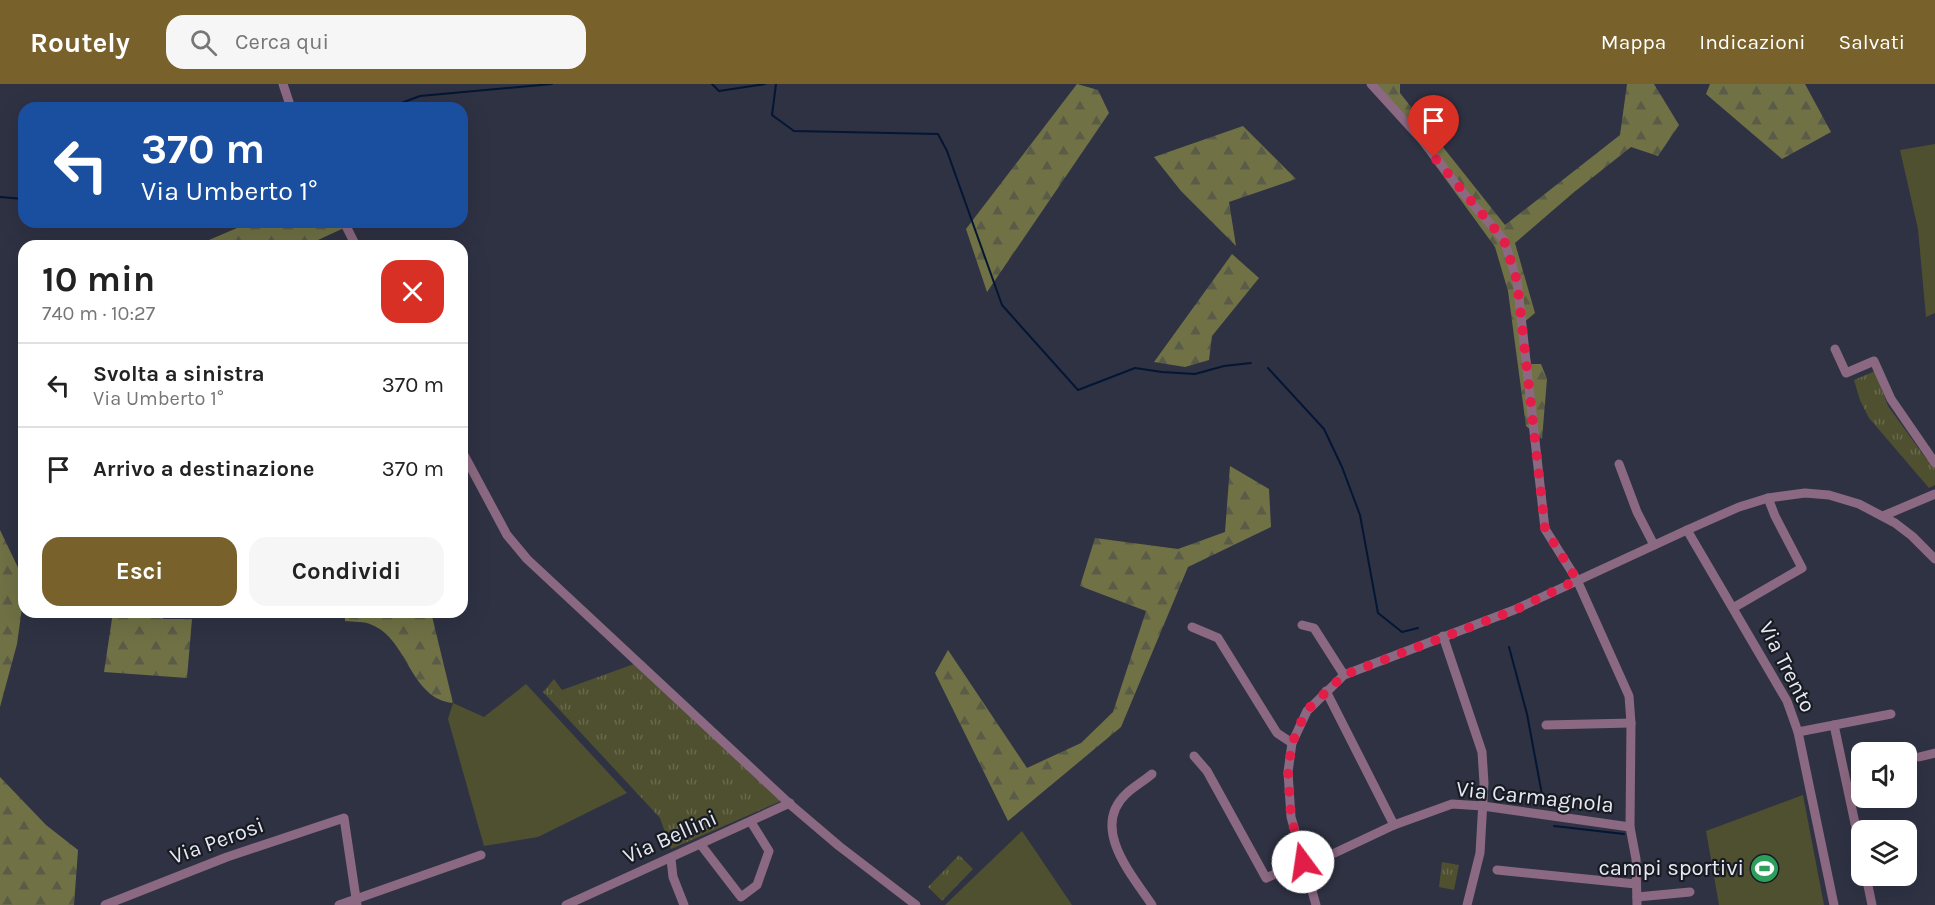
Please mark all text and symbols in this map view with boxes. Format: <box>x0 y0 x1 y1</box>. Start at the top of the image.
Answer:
search box <box>166 15 586 69</box>
text: Routely <box>30 26 130 59</box>
icon: search <box>187 26 220 59</box>
text: Cerca qui <box>235 29 329 55</box>
text: Mappa <box>1601 30 1666 54</box>
text: Indicazioni <box>1699 30 1806 54</box>
text: Salvati <box>1839 30 1905 54</box>
pin <box>1408 95 1459 157</box>
icon: arrive <box>1417 104 1450 137</box>
text: 370 m <box>141 124 265 174</box>
icon: left <box>42 126 120 204</box>
text: Via Umberto 1° <box>141 175 317 207</box>
text: 10 min <box>42 258 155 300</box>
button: close <box>381 260 444 323</box>
text: 740 m · 10:27 <box>42 302 155 325</box>
text: Svolta a sinistra <box>93 361 265 387</box>
icon: left <box>42 369 75 402</box>
text: 370 m <box>382 372 444 398</box>
text: Via Umberto 1° <box>93 387 224 410</box>
icon: arrive <box>42 453 75 486</box>
text: Arrivo a destinazione <box>93 456 314 482</box>
text: 370 m <box>382 456 444 482</box>
button: Esci <box>42 537 237 606</box>
button: Condividi <box>249 537 444 606</box>
street label: Via Trento <box>1753 617 1821 717</box>
map controls <box>1851 742 1917 886</box>
button: sound <box>1851 742 1917 808</box>
street label: Via Carmagnola <box>1455 776 1615 818</box>
street label: Via Bellini <box>619 805 721 869</box>
street label: Via Perosi <box>167 812 267 870</box>
button: layers <box>1851 820 1917 886</box>
position arrow <box>1271 830 1335 894</box>
sports icon: campi sportivi <box>1749 852 1781 884</box>
place label: campi sportivi <box>1598 855 1744 881</box>

